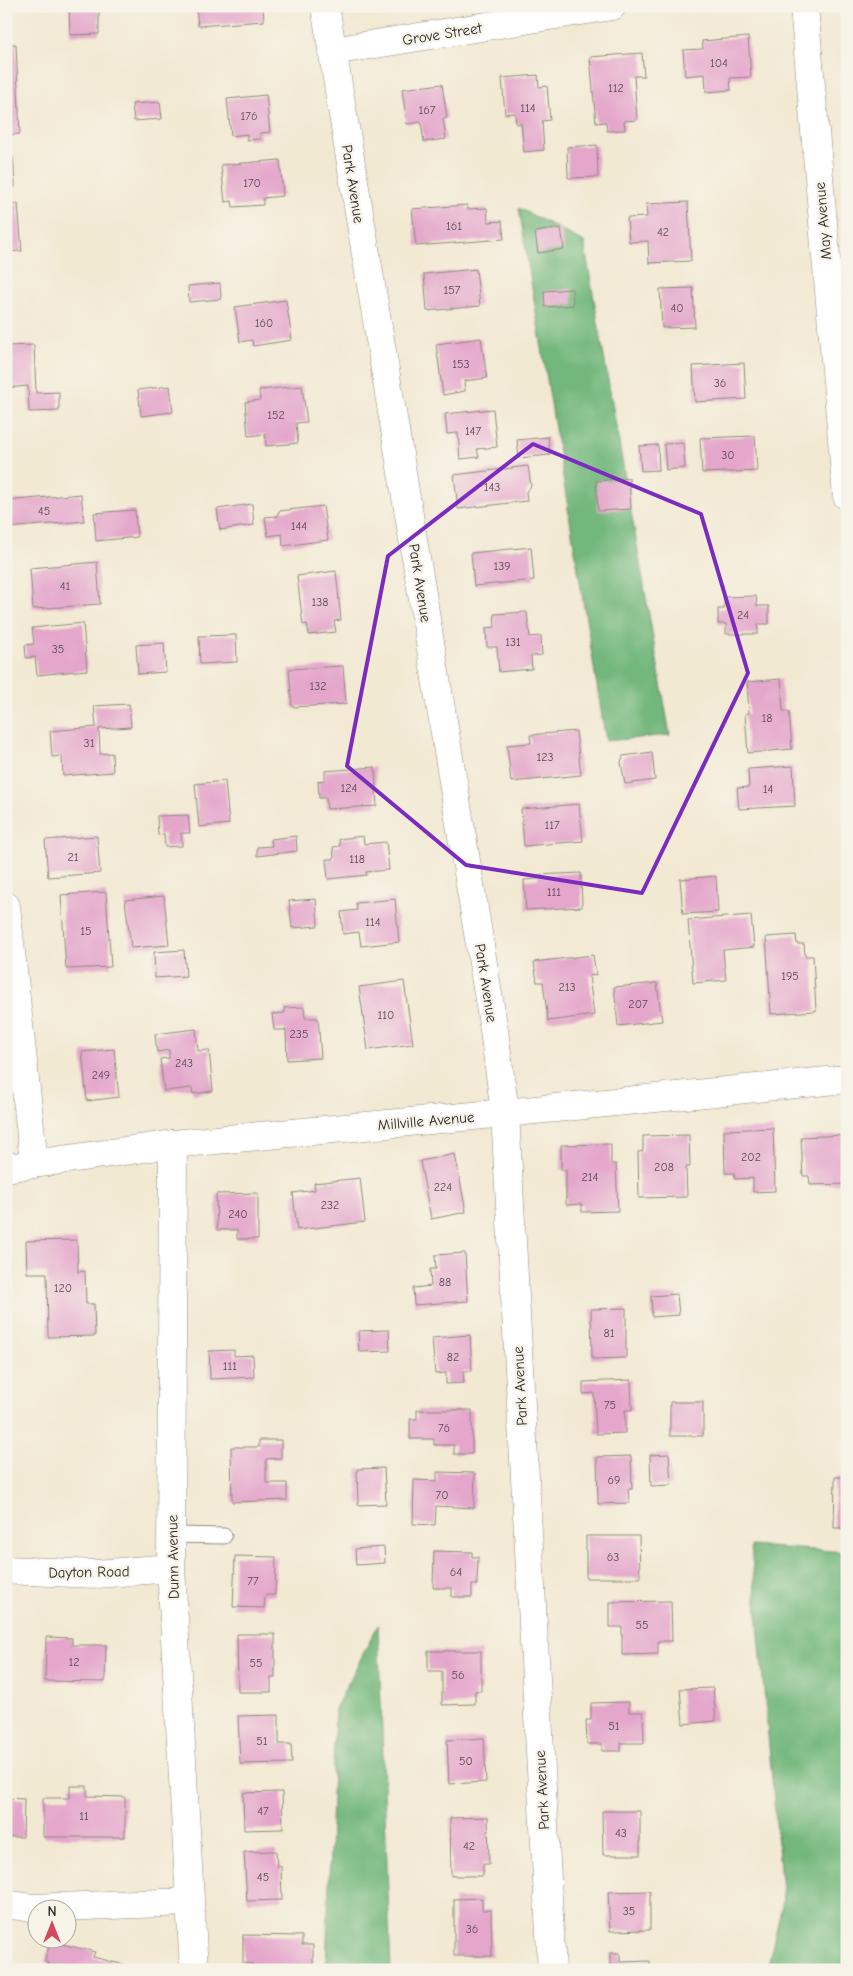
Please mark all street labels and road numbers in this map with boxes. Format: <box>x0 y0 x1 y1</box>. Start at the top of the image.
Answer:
street label: Grove Street <box>401 19 484 49</box>
street label: Park Avenue <box>338 143 368 225</box>
street label: May Avenue <box>811 181 835 260</box>
street label: Park Avenue <box>405 542 435 624</box>
street label: Park Avenue <box>471 942 501 1024</box>
street label: Millville Avenue <box>377 1108 476 1134</box>
street label: Park Avenue <box>509 1345 531 1426</box>
street label: Dunn Avenue <box>163 1514 183 1599</box>
street label: Dayton Road <box>48 1562 130 1582</box>
street label: Park Avenue <box>531 1749 553 1830</box>

